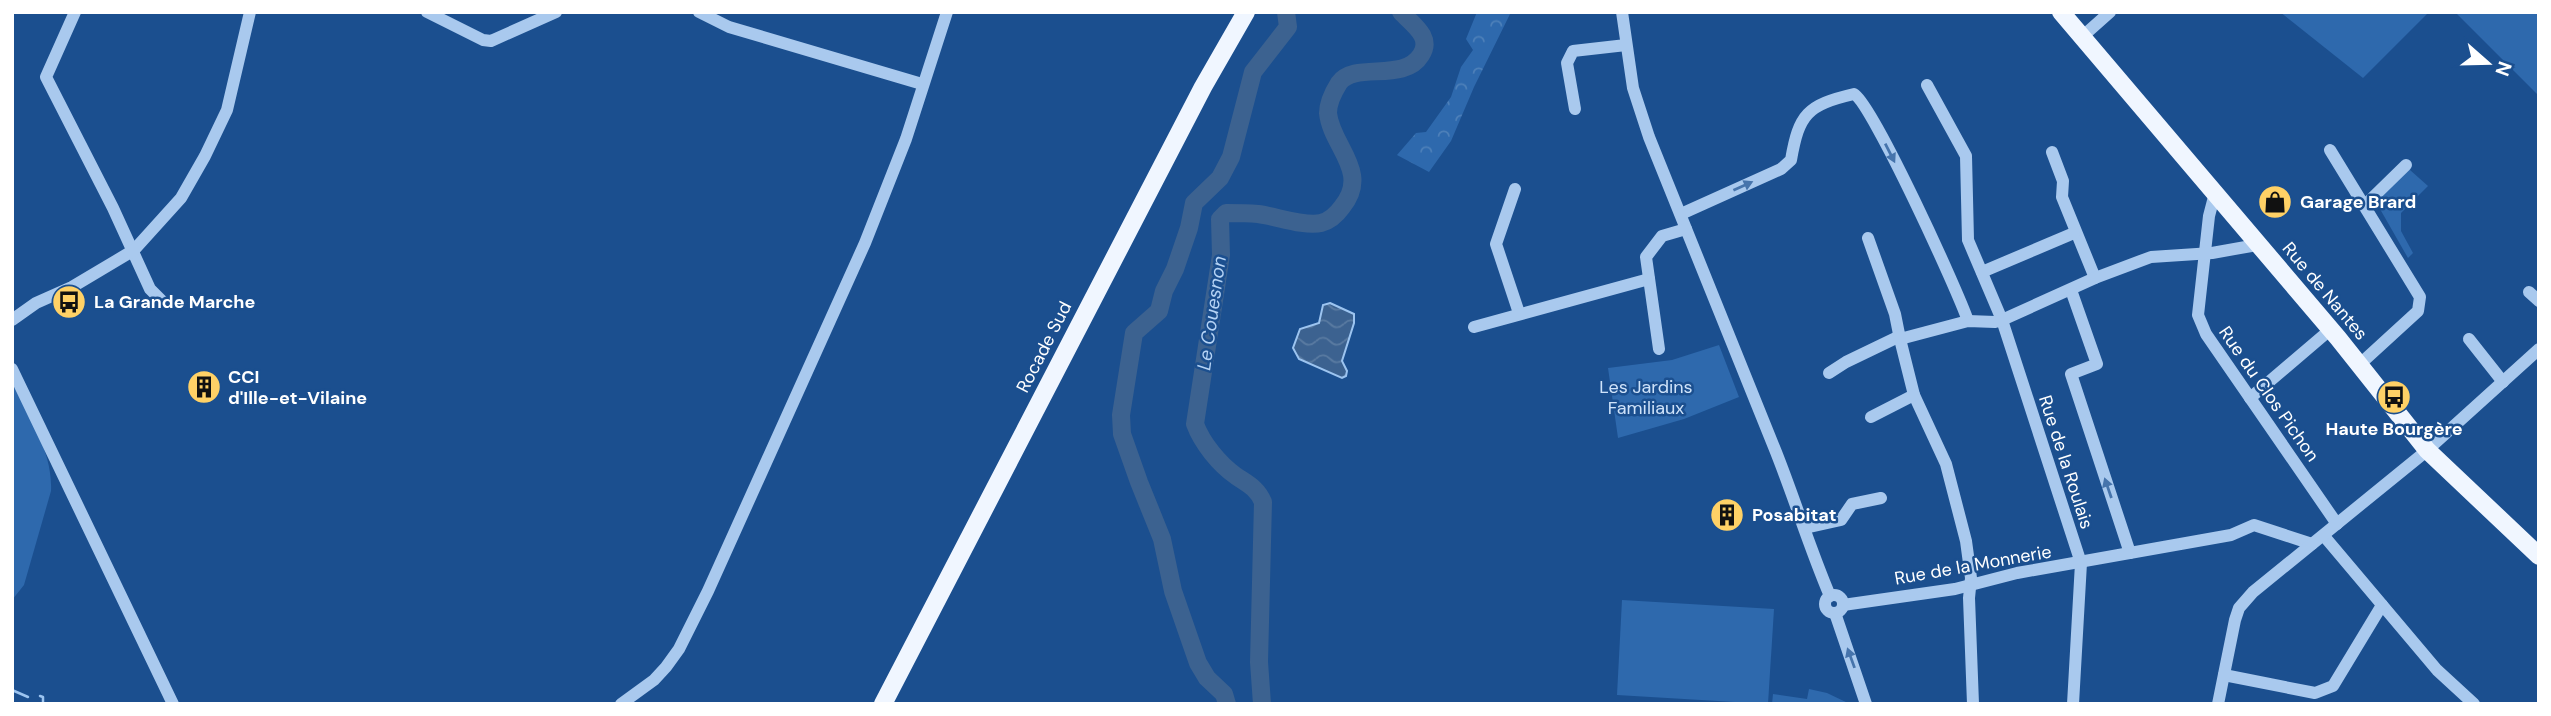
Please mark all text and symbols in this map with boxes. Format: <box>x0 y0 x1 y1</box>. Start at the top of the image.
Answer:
north arrow <box>2453 28 2523 98</box>
text: N <box>2489 58 2518 79</box>
one-way arrow <box>1883 143 1895 163</box>
one-way arrow <box>1733 180 1753 192</box>
shop icon: Garage Brard <box>2256 183 2294 221</box>
place label: Garage Brard <box>2300 190 2416 214</box>
street label: Rue de Nantes <box>2277 237 2373 345</box>
water label: Le Couesnon <box>1191 254 1232 372</box>
bus stop icon: La Grande Marche <box>50 283 88 321</box>
place label: La Grande Marche <box>94 290 255 314</box>
street label: Rocade Sud <box>1011 297 1077 397</box>
street label: Rue du Clos Pichon <box>2213 321 2325 467</box>
place label: CCI d'Ille-et-Vilaine <box>228 365 367 410</box>
building icon: CCI d'Ille-et-Vilaine <box>185 368 223 406</box>
park label: Les Jardins Familiaux <box>1599 375 1693 420</box>
bus stop icon: Haute Bourgère <box>2375 378 2413 416</box>
street label: Rue de la Roulais <box>2033 392 2099 532</box>
place label: Haute Bourgère <box>2325 417 2463 441</box>
one-way arrow <box>2102 477 2113 498</box>
building icon: Posabitat <box>1708 496 1746 534</box>
place label: Posabitat <box>1752 503 1836 527</box>
street label: Rue de la Monnerie <box>1893 539 2053 591</box>
one-way arrow <box>1845 648 1856 669</box>

